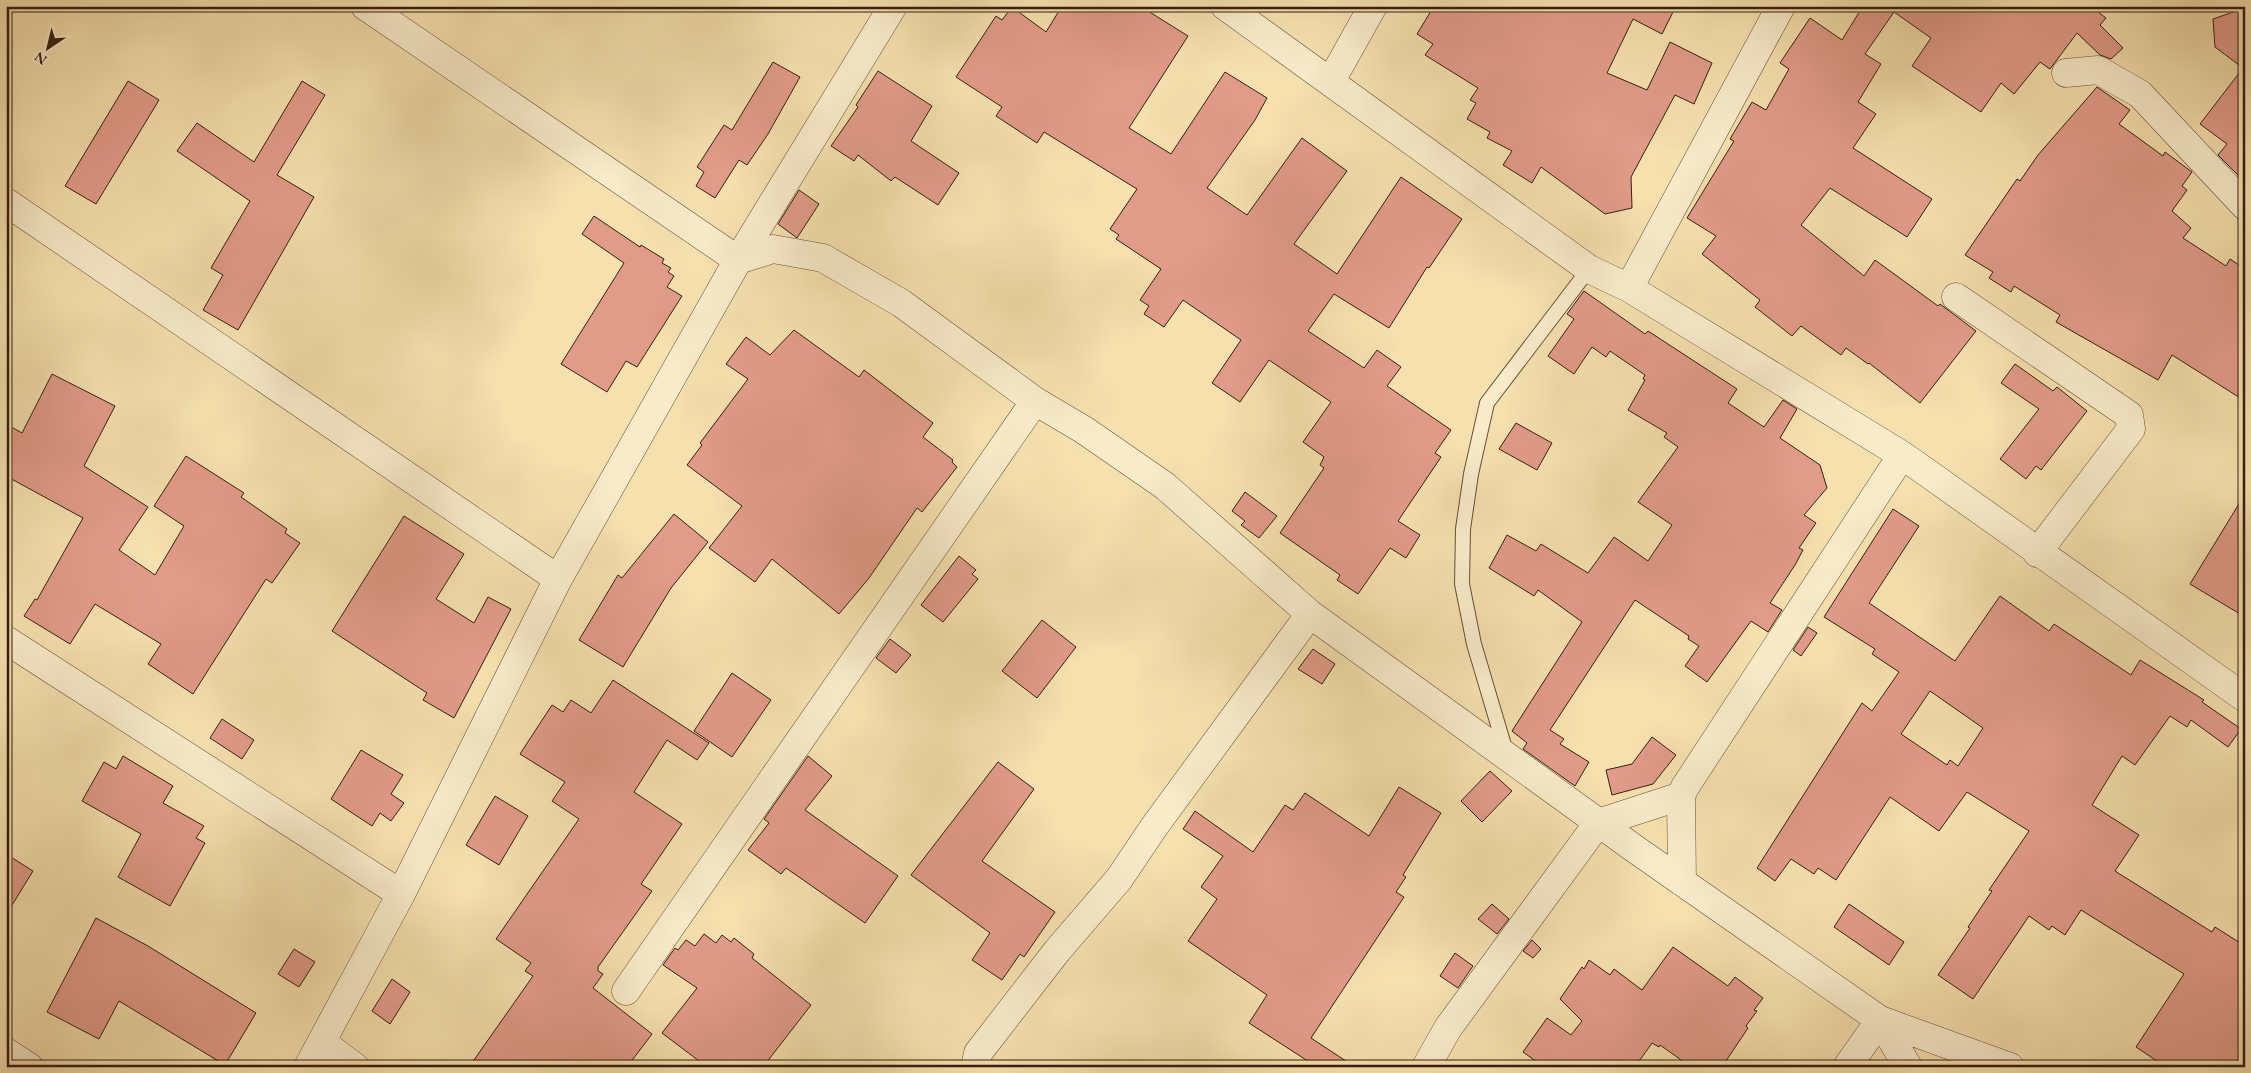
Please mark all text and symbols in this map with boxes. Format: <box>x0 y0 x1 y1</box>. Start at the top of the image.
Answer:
north arrow <box>22 22 72 72</box>
text: N <box>30 48 50 69</box>

